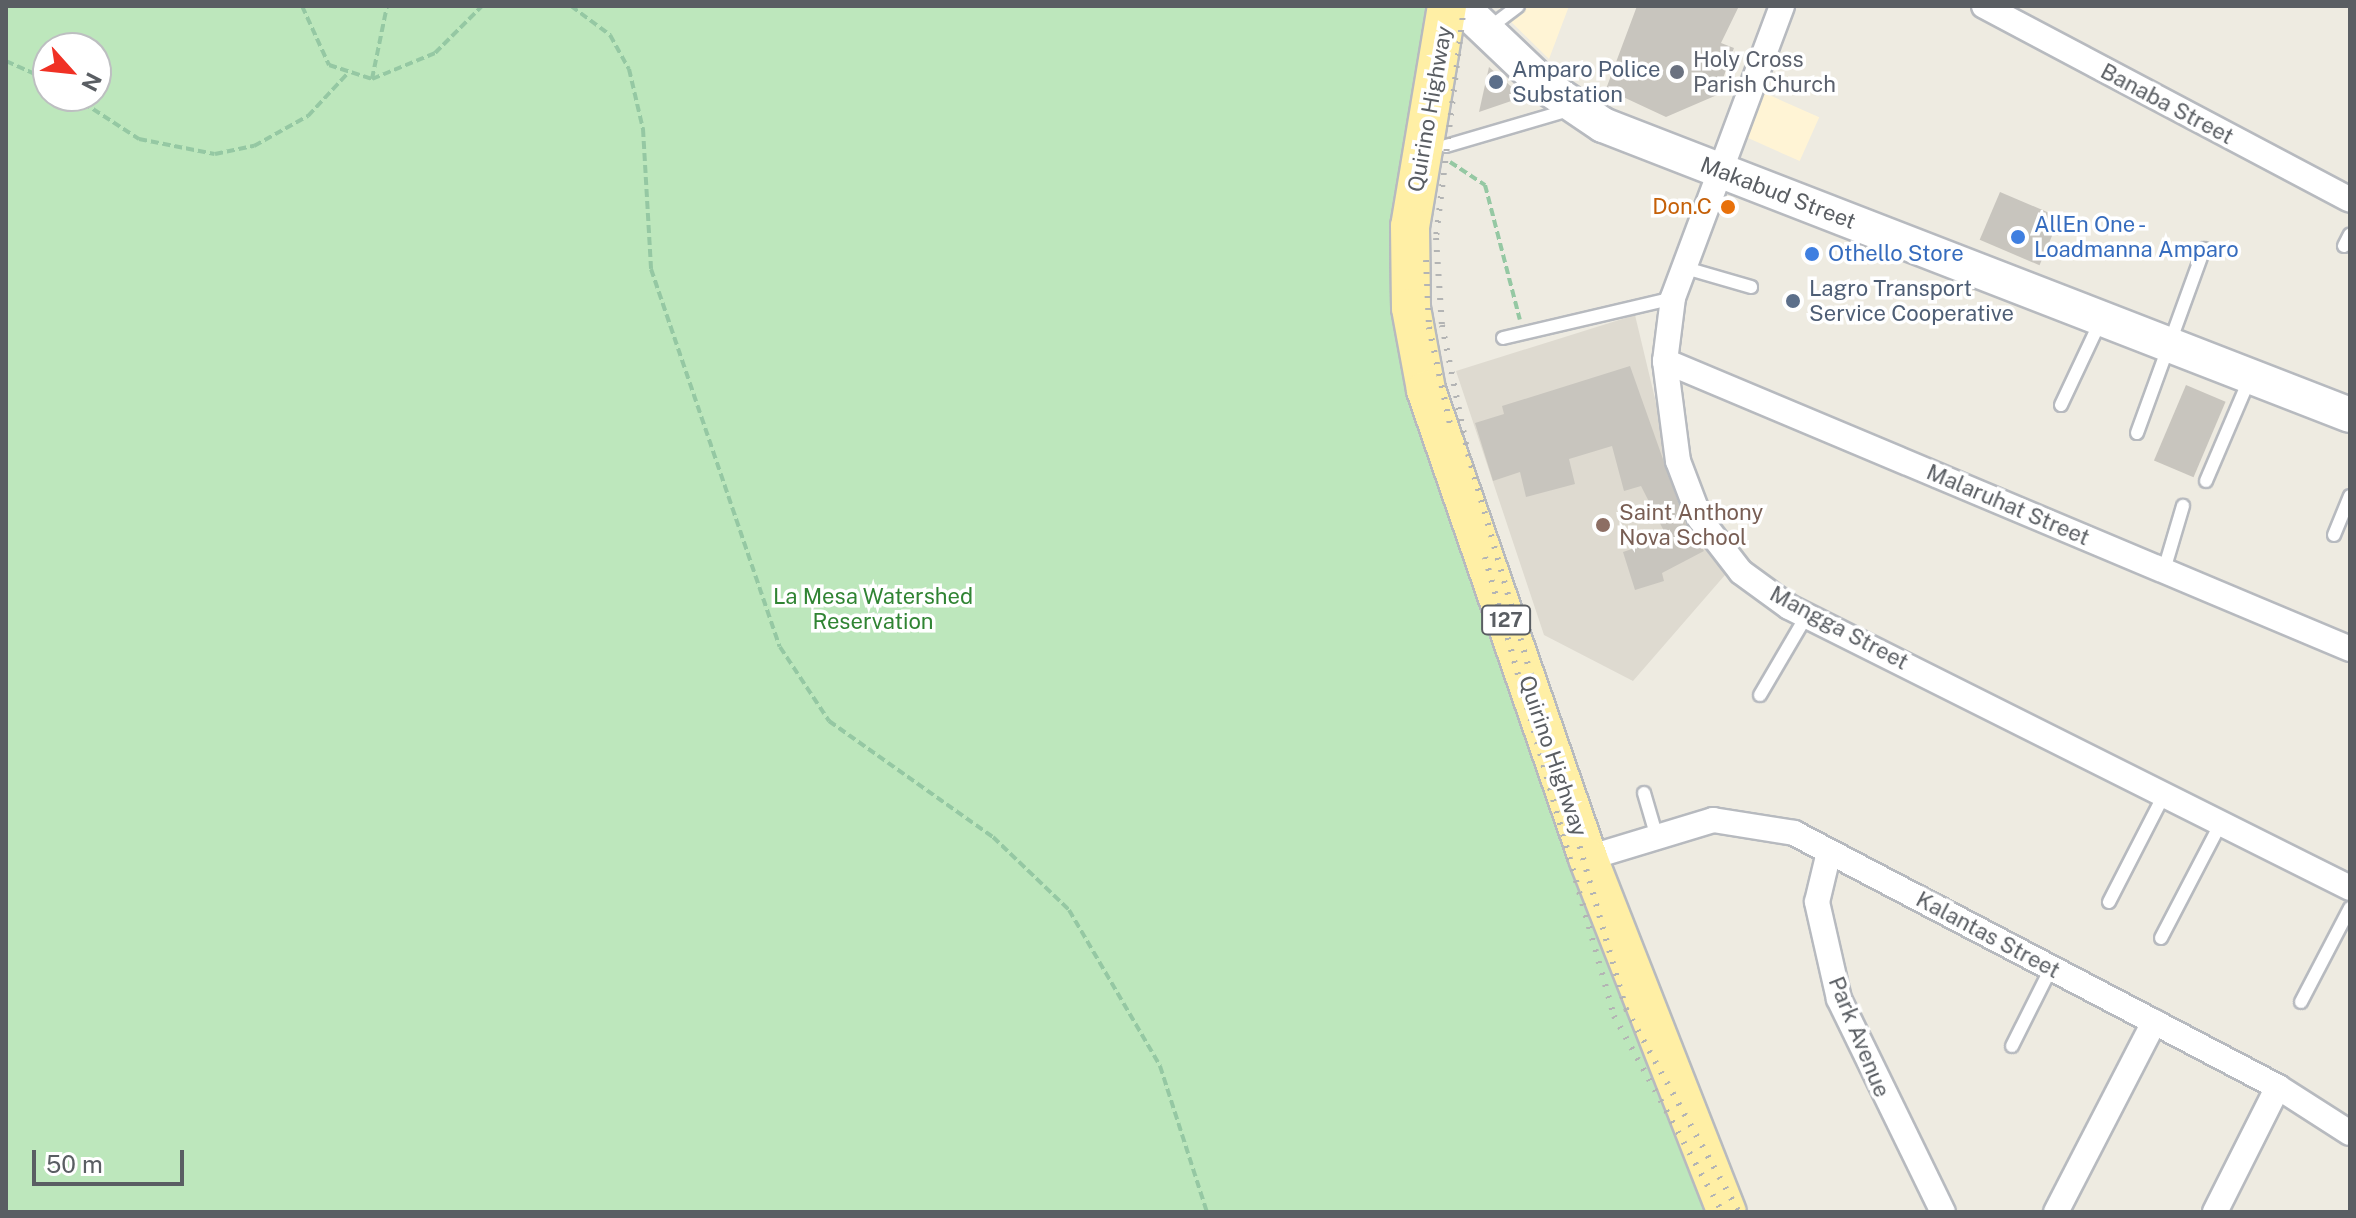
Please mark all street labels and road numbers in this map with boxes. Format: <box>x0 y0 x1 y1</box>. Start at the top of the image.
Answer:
street label: Quirino Highway <box>1402 24 1458 194</box>
street label: Banaba Street <box>2096 58 2238 150</box>
street label: Makabud Street <box>1697 151 1859 235</box>
street label: Malaruhat Street <box>1923 459 2093 551</box>
street label: Mangga Street <box>1765 580 1913 676</box>
road number: 127 <box>1480 604 1532 636</box>
street label: Quirino Highway <box>1513 672 1593 840</box>
street label: Kalantas Street <box>1912 886 2064 984</box>
street label: Park Avenue <box>1823 973 1895 1101</box>

